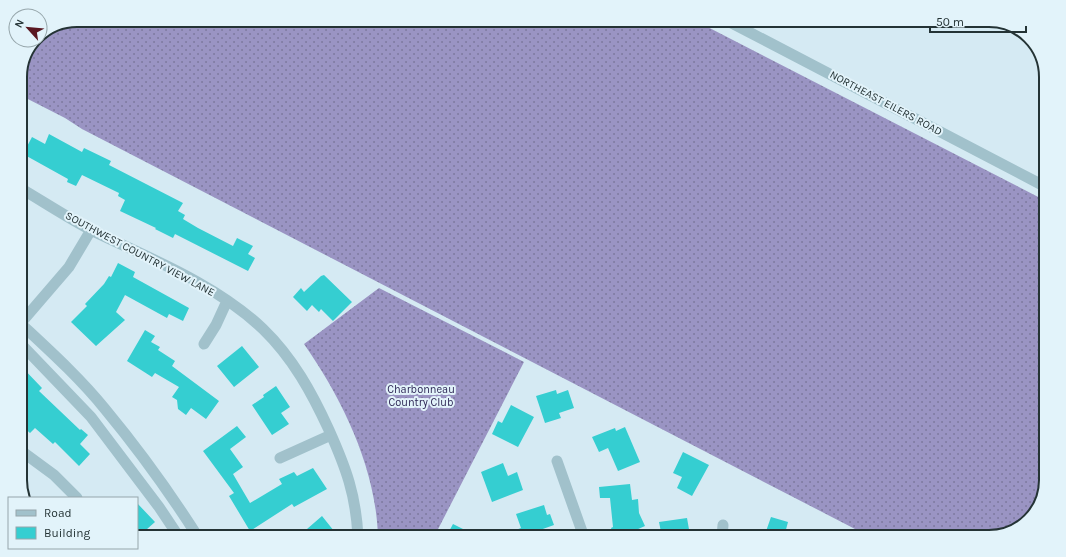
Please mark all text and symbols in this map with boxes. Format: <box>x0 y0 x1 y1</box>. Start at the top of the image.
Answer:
north arrow <box>8 8 48 48</box>
scale bar <box>930 8 1026 34</box>
text: 50 m <box>936 15 964 29</box>
text: N <box>12 17 27 30</box>
street label: NORTHEAST EILERS ROAD <box>828 68 944 138</box>
street label: SOUTHWEST COUNTRY VIEW LANE <box>63 209 217 299</box>
park label: Charbonneau Country Club <box>387 383 455 409</box>
legend <box>8 497 138 549</box>
text: Road <box>44 506 72 520</box>
text: Building <box>44 526 91 540</box>

